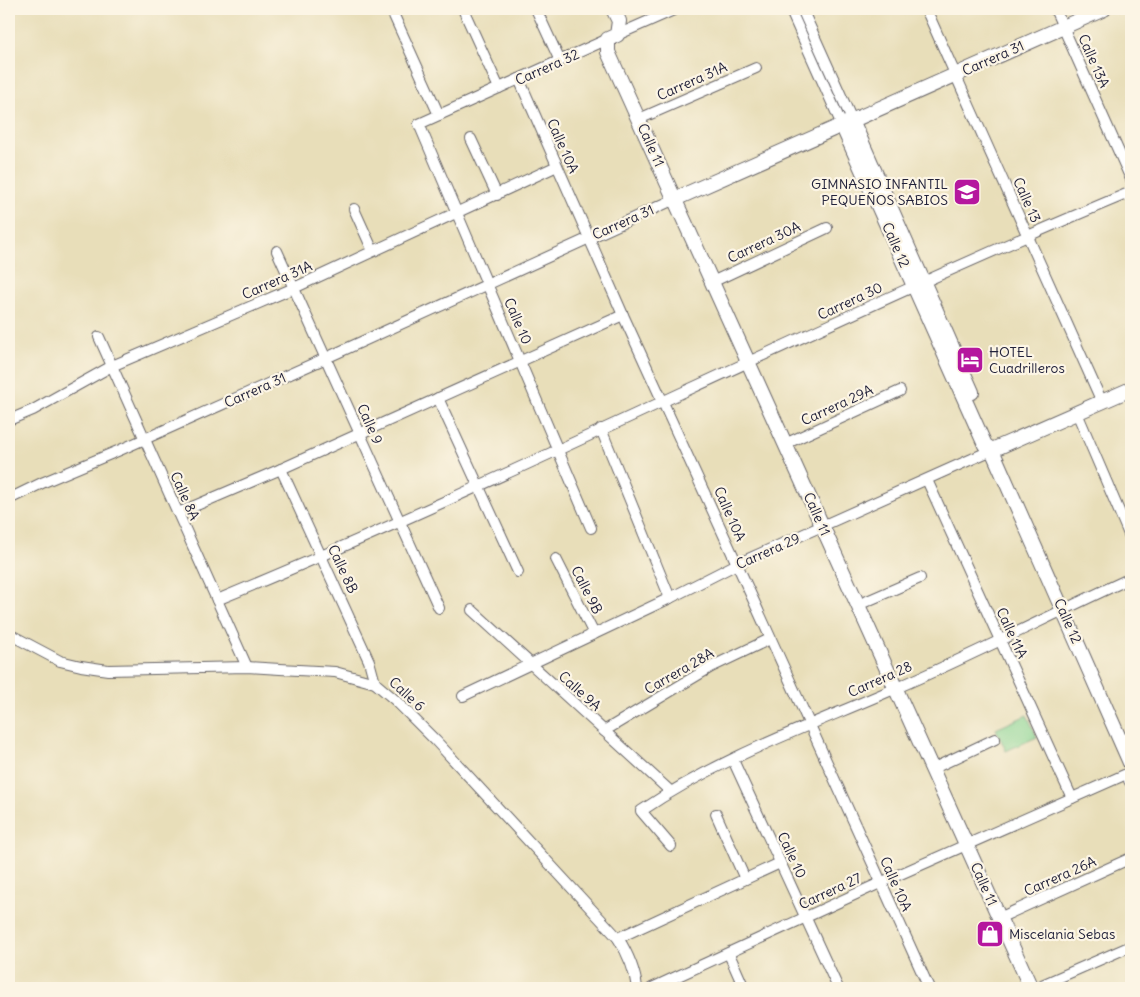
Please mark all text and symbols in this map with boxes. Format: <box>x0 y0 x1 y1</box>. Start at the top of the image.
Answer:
street label: Calle 13A <box>1074 31 1114 91</box>
street label: Carrera 31 <box>959 36 1027 80</box>
street label: Carrera 32 <box>512 45 582 89</box>
street label: Carrera 31A <box>654 58 730 104</box>
street label: Calle 10A <box>543 116 583 176</box>
street label: Calle 11 <box>634 121 668 169</box>
place label: GIMNASIO INFANTIL PEQUEÑOS SABIOS <box>811 175 948 209</box>
street label: Calle 13 <box>1009 175 1045 226</box>
school or university icon: GIMNASIO INFANTIL PEQUEÑOS SABIOS <box>952 177 982 207</box>
street label: Carrera 31 <box>589 200 657 244</box>
street label: Carrera 30A <box>725 217 803 267</box>
street label: Calle 12 <box>878 220 914 271</box>
street label: Carrera 31A <box>239 257 315 303</box>
street label: Carrera 30 <box>815 278 885 324</box>
street label: Calle 10 <box>500 295 536 347</box>
place label: HOTEL Cuadrilleros <box>989 343 1065 377</box>
hotel icon: HOTEL Cuadrilleros <box>955 345 985 375</box>
street label: Carrera 31 <box>221 368 289 412</box>
street label: Carrera 29A <box>798 381 876 429</box>
street label: Calle 9 <box>353 401 387 447</box>
street label: Calle 8A <box>166 469 204 523</box>
street label: Calle 10A <box>710 484 750 544</box>
street label: Calle 11 <box>800 490 834 538</box>
street label: Carrera 29 <box>733 529 803 573</box>
street label: Calle 8B <box>324 542 362 596</box>
street label: Calle 9B <box>567 563 607 617</box>
street label: Calle 12 <box>1050 596 1086 647</box>
street label: Calle 11A <box>992 605 1032 661</box>
street label: Carrera 28A <box>641 644 717 698</box>
street label: Carrera 28 <box>845 657 915 701</box>
street label: Calle 9A <box>555 667 605 715</box>
street label: Calle 6 <box>385 673 429 715</box>
street label: Calle 10 <box>773 829 811 881</box>
street label: Carrera 26A <box>1021 852 1099 900</box>
street label: Calle 10A <box>876 854 916 914</box>
street label: Calle 11 <box>967 860 1001 908</box>
street label: Carrera 27 <box>796 869 864 913</box>
shop icon: Miscelania Sebas <box>975 919 1005 949</box>
place label: Miscelania Sebas <box>1009 925 1115 943</box>

